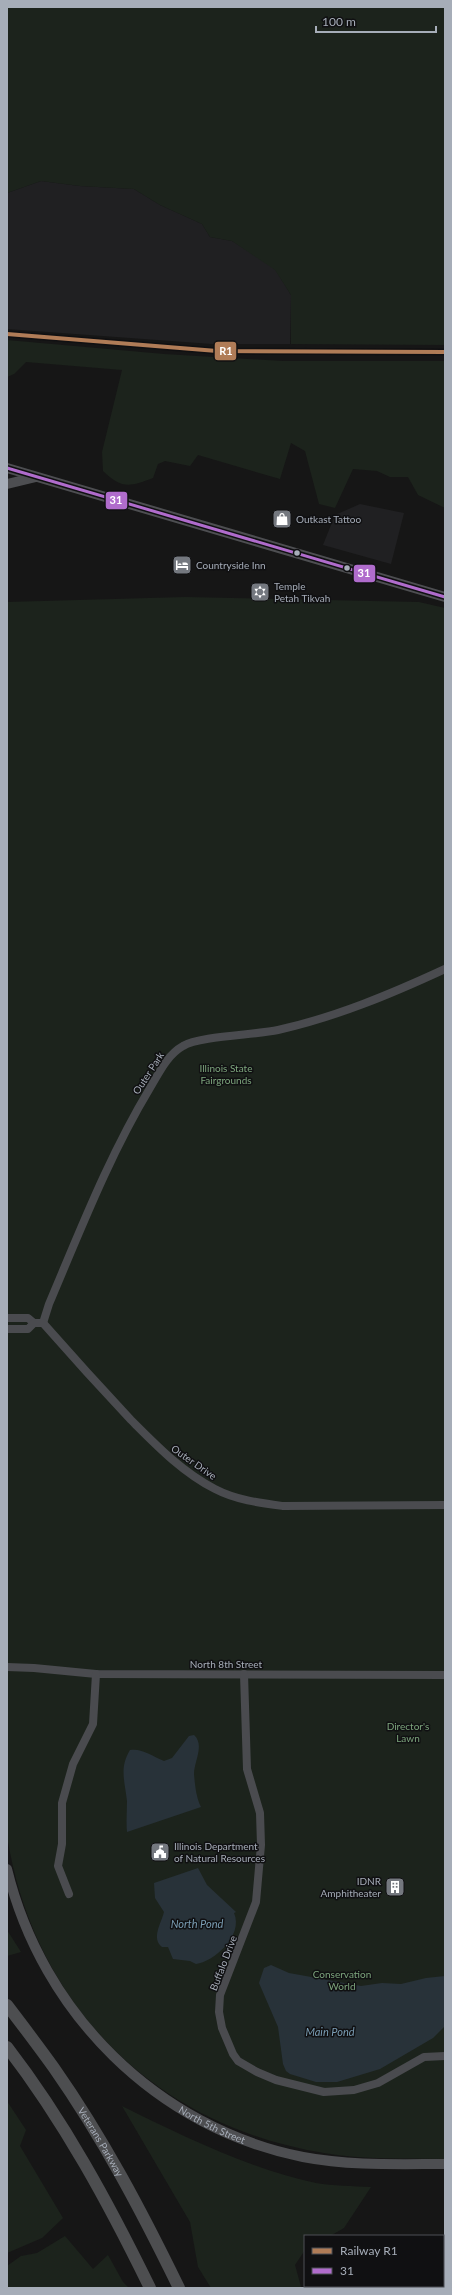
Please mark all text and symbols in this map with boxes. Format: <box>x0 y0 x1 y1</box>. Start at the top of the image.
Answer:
scale bar <box>316 8 436 34</box>
text: 100 m <box>322 14 356 29</box>
line badge: R1 <box>214 341 237 361</box>
text: R1 <box>219 344 233 357</box>
line badge: 31 <box>105 491 128 510</box>
text: 31 <box>110 493 122 506</box>
shop icon: Outkast Tattoo <box>271 508 293 530</box>
place label: Outkast Tattoo <box>296 513 361 525</box>
unlabelled marker <box>292 548 302 558</box>
hotel icon: Countryside Inn <box>171 554 193 576</box>
place label: Countryside Inn <box>196 559 266 571</box>
unlabelled marker <box>342 563 352 573</box>
line badge: 31 <box>353 564 376 583</box>
text: 31 <box>358 566 370 579</box>
place label: Temple Petah Tikvah <box>274 580 330 604</box>
synagogue icon: Temple Petah Tikvah <box>249 581 271 603</box>
street label: Outer Park <box>130 1049 167 1096</box>
park label: Illinois State Fairgrounds <box>200 1062 252 1086</box>
street label: Outer Drive <box>169 1442 219 1482</box>
street label: North 8th Street <box>190 1658 263 1670</box>
park label: Director's Lawn <box>387 1720 429 1744</box>
place label: Illinois Department of Natural Resources <box>174 1840 265 1864</box>
public building icon: Illinois Department of Natural Resources <box>149 1841 171 1863</box>
place label: IDNR Amphitheater <box>321 1875 382 1899</box>
building icon: IDNR Amphitheater <box>384 1876 406 1898</box>
water label: North Pond <box>171 1917 224 1930</box>
street label: Buffalo Drive <box>207 1934 239 1992</box>
park label: Conservation World <box>313 1968 371 1992</box>
water label: Main Pond <box>305 2025 355 2038</box>
street label: North 5th Street <box>177 2103 247 2146</box>
street label: Veterans Parkway <box>76 2105 127 2179</box>
legend <box>304 2235 444 2287</box>
text: Railway R1 <box>340 2243 398 2258</box>
text: 31 <box>340 2263 354 2278</box>

